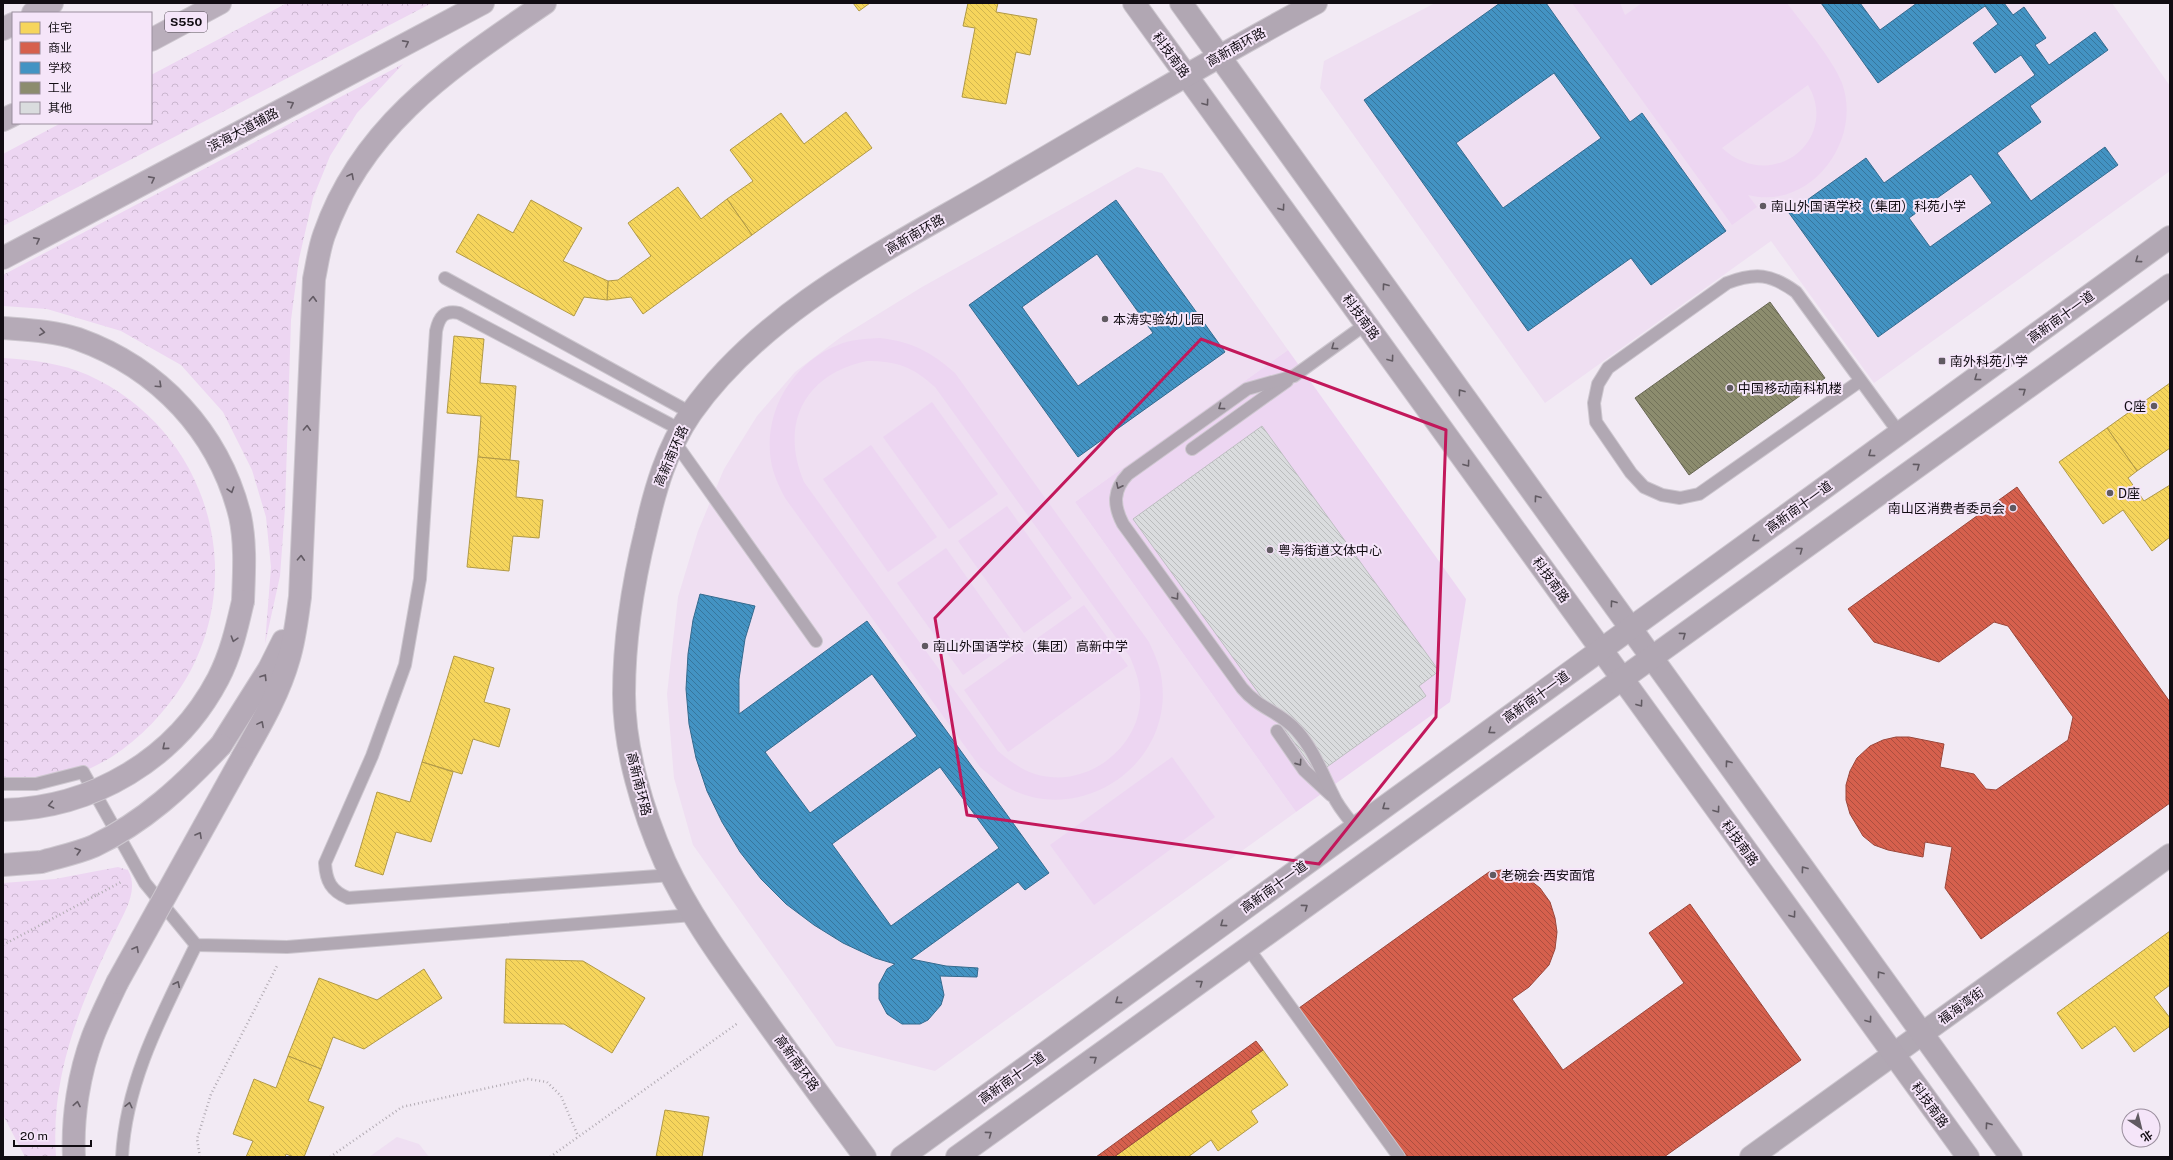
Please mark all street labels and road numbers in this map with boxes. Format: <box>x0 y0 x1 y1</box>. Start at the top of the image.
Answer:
road number: S550 <box>165 12 207 32</box>
street label: 高新南环路 <box>1204 25 1268 69</box>
street label: 科技南路 <box>1150 30 1192 80</box>
street label: 滨海大道辅路 <box>205 105 281 155</box>
street label: 高新南环路 <box>883 211 947 257</box>
street label: 高新南十一道 <box>2025 288 2097 346</box>
street label: 科技南路 <box>1340 292 1382 342</box>
street label: 高新南环路 <box>651 423 691 489</box>
street label: 高新南十一道 <box>1763 478 1835 536</box>
street label: 科技南路 <box>1530 555 1572 605</box>
street label: 高新南十一道 <box>1500 668 1572 726</box>
street label: 高新南环路 <box>624 751 654 817</box>
street label: 科技南路 <box>1719 818 1761 868</box>
street label: 高新南十一道 <box>1238 858 1310 916</box>
street label: 福海湾街 <box>1936 985 1986 1027</box>
street label: 高新南环路 <box>772 1032 822 1094</box>
street label: 高新南十一道 <box>976 1049 1048 1107</box>
street label: 科技南路 <box>1909 1080 1951 1130</box>

